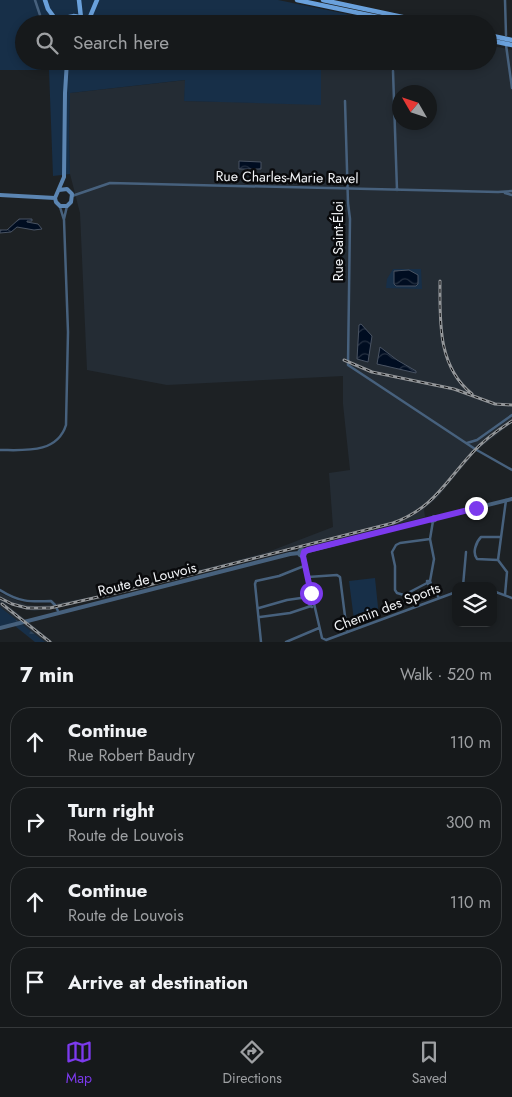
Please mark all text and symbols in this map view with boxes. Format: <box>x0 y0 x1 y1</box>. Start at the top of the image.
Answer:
search box <box>15 15 497 70</box>
icon: search <box>33 29 61 57</box>
text: Search here <box>73 29 169 56</box>
north arrow <box>392 85 437 130</box>
street label: Rue Charles-Marie Ravel <box>215 166 359 188</box>
street label: Rue Saint-Éloi <box>328 201 348 281</box>
route end <box>465 497 488 520</box>
street label: Route de Louvois <box>95 557 199 601</box>
street label: Chemin des Sports <box>331 577 443 636</box>
route start <box>300 582 323 605</box>
map controls <box>452 582 497 627</box>
button: layers <box>452 582 497 627</box>
text: 7 min <box>20 660 74 690</box>
text: Walk · 520 m <box>400 663 492 686</box>
text: Continue <box>68 717 147 744</box>
icon: ahead <box>21 728 49 756</box>
text: 110 m <box>450 731 491 754</box>
text: Rue Robert Baudry <box>68 744 195 767</box>
text: Turn right <box>68 797 154 824</box>
icon: right <box>21 808 49 836</box>
text: 300 m <box>446 811 491 834</box>
text: Route de Louvois <box>68 824 184 847</box>
text: Continue <box>68 877 147 904</box>
icon: ahead <box>21 888 49 916</box>
text: 110 m <box>450 891 491 914</box>
text: Route de Louvois <box>68 904 184 927</box>
icon: arrive <box>21 968 49 996</box>
text: Arrive at destination <box>68 969 248 996</box>
tab: Map <box>65 1038 93 1088</box>
tab: Directions <box>223 1038 282 1088</box>
tab: Saved <box>412 1038 447 1088</box>

